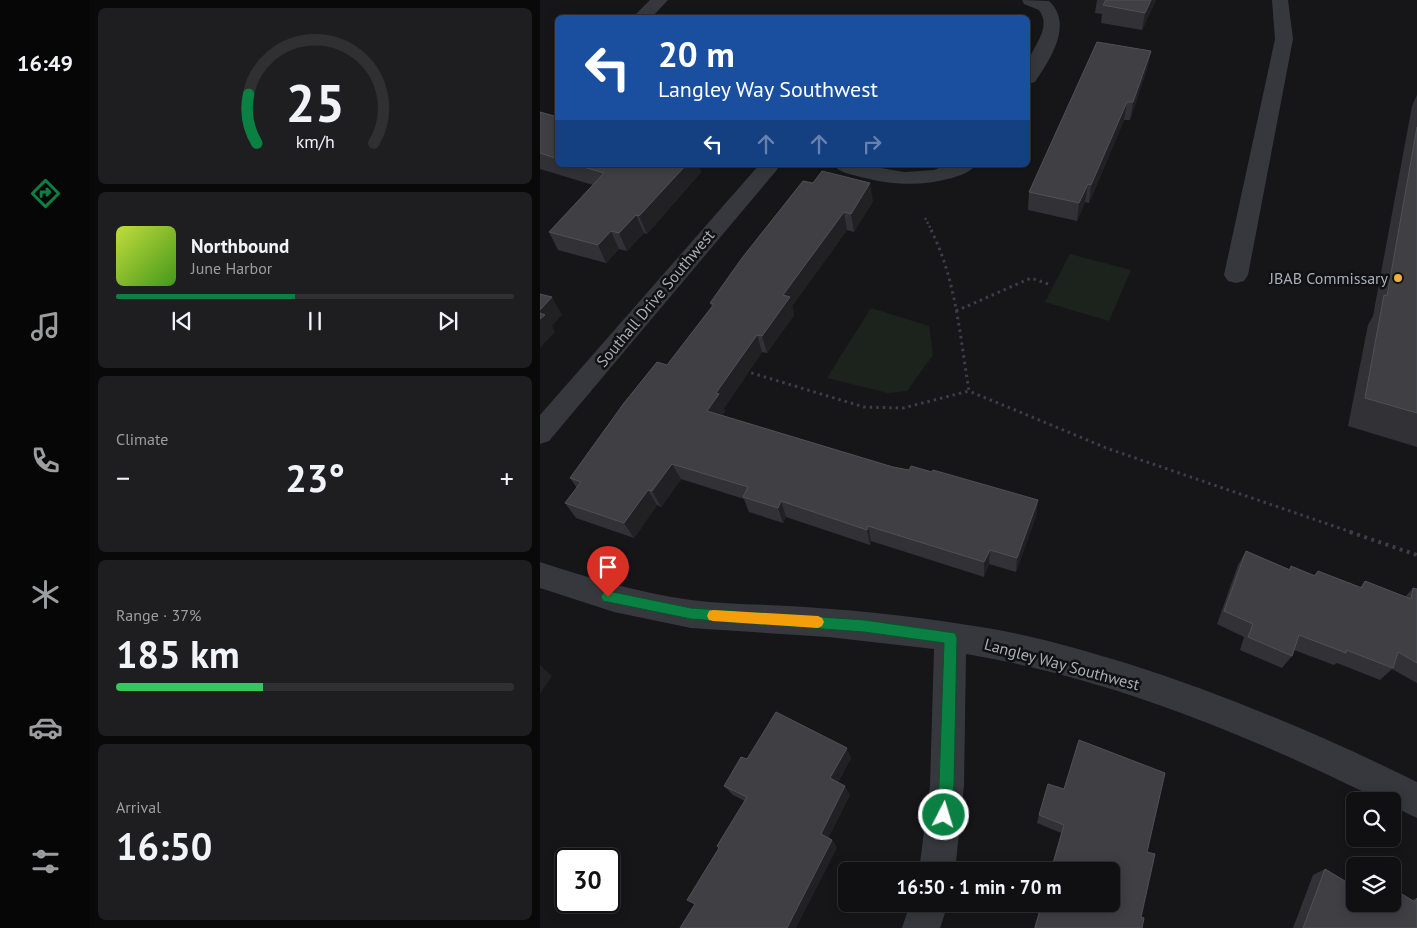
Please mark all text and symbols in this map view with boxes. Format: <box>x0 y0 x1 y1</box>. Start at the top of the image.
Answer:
text: 20 m <box>658 31 735 77</box>
icon: left <box>575 35 640 100</box>
text: 16:49 <box>17 49 73 77</box>
text: 25 <box>286 69 344 136</box>
text: Langley Way Southwest <box>658 75 878 103</box>
text: km/h <box>295 130 335 153</box>
icon: left <box>699 130 727 158</box>
icon: ahead <box>752 130 780 158</box>
icon: ahead <box>805 130 833 158</box>
icon: right <box>858 130 886 158</box>
icon: directions <box>28 176 63 211</box>
street label: Southall Drive Southwest <box>592 225 719 371</box>
text: Northbound <box>191 234 289 258</box>
text: June Harbor <box>191 258 272 278</box>
place label: JBAB Commissary <box>1268 268 1389 288</box>
marker: JBAB Commissary <box>1392 272 1404 284</box>
icon: previous <box>168 307 196 335</box>
icon: pause <box>301 307 329 335</box>
icon: next <box>434 307 462 335</box>
icon: music <box>28 309 63 344</box>
text: Climate <box>116 429 168 449</box>
icon: phone <box>28 443 63 478</box>
text: 23° <box>285 453 345 502</box>
text: − <box>116 459 130 496</box>
text: + <box>500 459 514 496</box>
pin <box>587 546 629 597</box>
icon: arrive <box>594 553 622 581</box>
icon: climate <box>28 577 63 612</box>
text: Range · 37% <box>116 605 201 625</box>
text: 185 km <box>116 629 240 678</box>
street label: Langley Way Southwest <box>982 634 1142 695</box>
icon: car <box>28 710 63 745</box>
position arrow <box>917 788 969 840</box>
map controls <box>1346 792 1401 912</box>
button: search <box>1346 792 1401 847</box>
text: Arrival <box>116 797 161 817</box>
text: 16:50 <box>116 821 212 870</box>
icon: filters <box>28 844 63 879</box>
speed limit sign: 30 <box>555 848 620 913</box>
button: layers <box>1346 857 1401 912</box>
text: 16:50 · 1 min · 70 m <box>896 875 1062 899</box>

